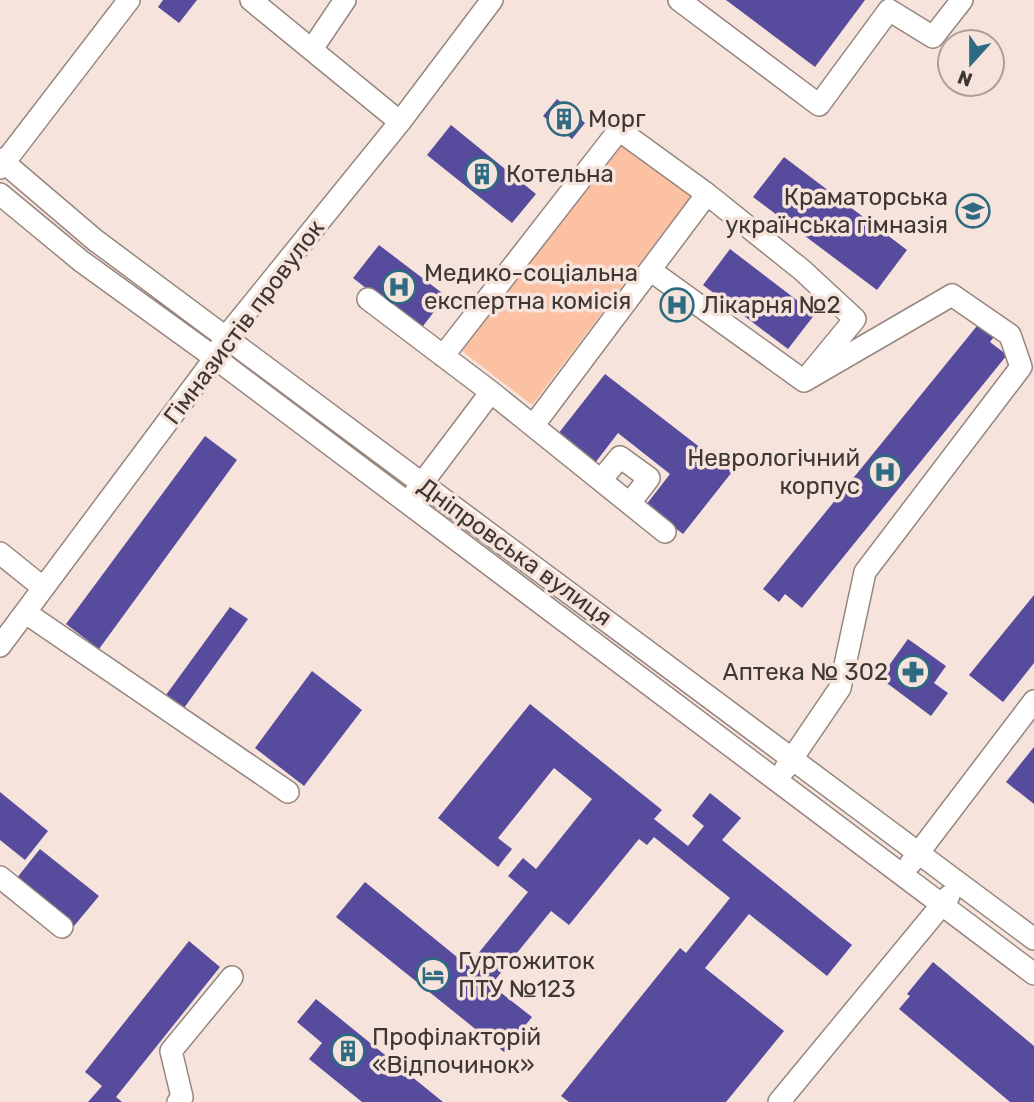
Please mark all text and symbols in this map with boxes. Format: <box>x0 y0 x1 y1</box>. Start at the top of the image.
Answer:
north arrow <box>936 28 1006 98</box>
text: N <box>955 65 976 92</box>
building icon: Морг <box>545 100 583 138</box>
place label: Морг <box>588 105 646 133</box>
building icon: Котельна <box>463 155 501 193</box>
place label: Котельна <box>506 160 614 188</box>
place label: Краматорська українська гімназія <box>725 183 948 239</box>
school or university icon: Краматорська українська гімназія <box>954 192 992 230</box>
street label: Гімназистів провулок <box>158 214 330 430</box>
place label: Медико-соціальна експертна комісія <box>424 259 638 315</box>
hospital icon: Медико-соціальна експертна комісія <box>380 268 418 306</box>
hospital icon: Лікарня №2 <box>658 286 696 324</box>
place label: Лікарня №2 <box>702 291 841 319</box>
place label: Неврологічний корпус <box>687 444 860 500</box>
hospital icon: Неврологічний корпус <box>866 453 904 491</box>
street label: Дніпровська вулиця <box>413 472 617 632</box>
pharmacy icon: Аптека № 302 <box>894 653 932 691</box>
place label: Аптека № 302 <box>723 658 888 686</box>
place label: Гуртожиток ПТУ №123 <box>458 947 595 1003</box>
hotel icon: Гуртожиток ПТУ №123 <box>414 956 452 994</box>
place label: Профілакторій «Відпочинок» <box>372 1023 541 1079</box>
building icon: Профілакторій «Відпочинок» <box>329 1032 367 1070</box>

